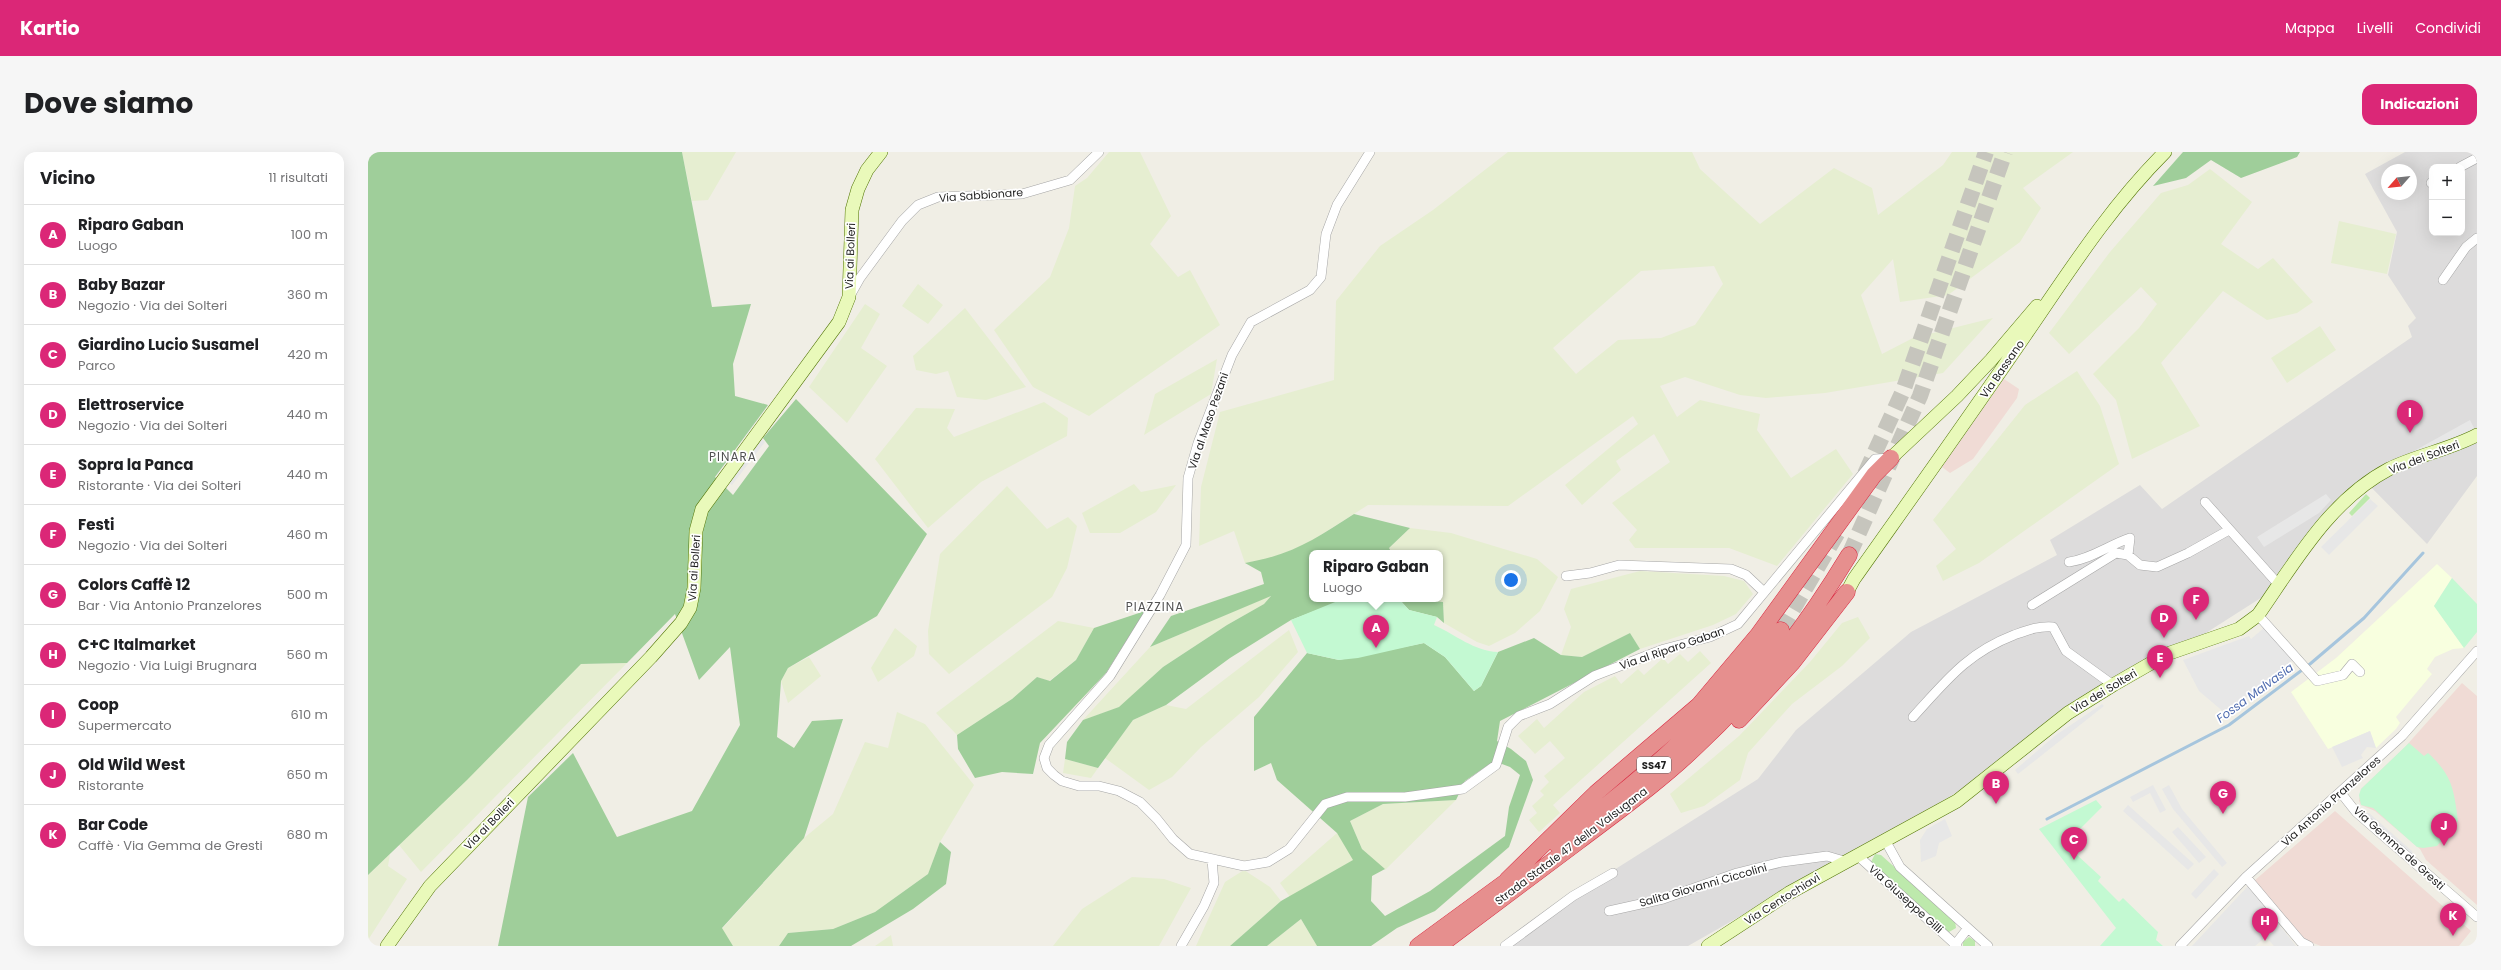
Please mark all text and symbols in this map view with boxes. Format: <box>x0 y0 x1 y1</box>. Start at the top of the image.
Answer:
text: Kartio <box>20 15 80 42</box>
text: Mappa <box>2285 18 2335 38</box>
text: Livelli <box>2357 18 2393 38</box>
text: Condividi <box>2415 18 2481 38</box>
text: Dove siamo <box>24 84 193 123</box>
button: Indicazioni <box>2362 84 2477 125</box>
north arrow <box>2381 164 2417 200</box>
map controls <box>2429 164 2465 236</box>
button: + <box>2429 164 2465 200</box>
text: Vicino <box>40 166 95 190</box>
text: 11 risultati <box>268 168 328 187</box>
street label: Via Sabbionare <box>938 184 1024 206</box>
button: − <box>2429 200 2465 236</box>
text: Riparo Gaban <box>78 214 184 235</box>
street label: Via ai Bolleri <box>841 222 859 289</box>
text: A <box>48 225 58 244</box>
text: 100 m <box>291 225 328 244</box>
text: Luogo <box>78 236 117 255</box>
text: Baby Bazar <box>78 274 165 295</box>
text: B <box>49 285 57 304</box>
text: 360 m <box>287 285 328 304</box>
text: Negozio · Via dei Solteri <box>78 296 227 315</box>
text: Giardino Lucio Susamel <box>78 334 259 355</box>
street label: Via Bassano <box>1976 337 2028 401</box>
text: C <box>48 345 58 364</box>
text: 420 m <box>287 345 328 364</box>
text: Parco <box>78 356 115 375</box>
street label: Via al Maso Pezani <box>1184 370 1232 472</box>
text: Elettroservice <box>78 394 184 415</box>
pin: I <box>2397 400 2423 433</box>
text: D <box>48 405 58 424</box>
text: 440 m <box>287 405 328 424</box>
text: Negozio · Via dei Solteri <box>78 416 227 435</box>
street label: Via dei Solteri <box>2386 436 2462 478</box>
district label: PINARA <box>709 448 757 465</box>
text: Sopra la Panca <box>78 454 193 475</box>
text: E <box>49 465 57 484</box>
text: 440 m <box>287 465 328 484</box>
text: Ristorante · Via dei Solteri <box>78 476 241 495</box>
text: Festi <box>78 514 114 535</box>
text: F <box>49 525 57 544</box>
text: 460 m <box>287 525 328 544</box>
street label: Via ai Bolleri <box>684 534 704 602</box>
text: Negozio · Via dei Solteri <box>78 536 227 555</box>
popup <box>1309 550 1443 602</box>
text: Riparo Gaban <box>1323 556 1429 577</box>
your location <box>1501 570 1521 590</box>
text: Colors Caffè 12 <box>78 574 190 595</box>
text: Luogo <box>1323 578 1362 597</box>
text: G <box>48 585 58 604</box>
text: 500 m <box>287 585 328 604</box>
pin: F <box>2183 587 2209 620</box>
text: Bar · Via Antonio Pranzelores <box>78 596 262 615</box>
district label: PIAZZINA <box>1126 598 1184 615</box>
pin: D <box>2151 605 2177 638</box>
pin: A <box>1363 615 1389 648</box>
street label: Via al Riparo Gaban <box>1617 623 1727 673</box>
text: C+C Italmarket <box>78 634 196 655</box>
text: H <box>48 645 58 664</box>
text: 560 m <box>287 645 328 664</box>
pin: E <box>2147 645 2173 678</box>
text: Negozio · Via Luigi Brugnara <box>78 656 257 675</box>
water label: Fossa Malvasia <box>2213 659 2297 726</box>
street label: Via dei Solteri <box>2068 665 2140 717</box>
text: Coop <box>78 694 119 715</box>
text: I <box>51 705 55 724</box>
text: 610 m <box>291 705 328 724</box>
text: Supermercato <box>78 716 172 735</box>
street label: Via Antonio Pranzelores <box>2278 752 2384 850</box>
text: Old Wild West <box>78 754 185 775</box>
road number: SS47 <box>1637 757 1671 773</box>
text: J <box>49 765 57 784</box>
text: 650 m <box>287 765 328 784</box>
pin: B <box>1983 771 2009 804</box>
text: Ristorante <box>78 776 144 795</box>
pin: G <box>2210 781 2236 814</box>
street label: Strada Statale 47 della Valsugana <box>1491 783 1651 909</box>
street label: Via ai Bolleri <box>460 794 518 853</box>
street label: Via Gemma de Gresti <box>2350 803 2448 894</box>
pin: J <box>2431 813 2457 846</box>
text: Bar Code <box>78 814 148 835</box>
text: K <box>48 825 58 844</box>
text: 680 m <box>287 825 328 844</box>
pin: C <box>2061 827 2087 860</box>
text: Caffè · Via Gemma de Gresti <box>78 836 263 855</box>
street label: Salita Giovanni Ciccolini <box>1637 859 1769 911</box>
street label: Via Giuseppe Gilli <box>1865 861 1947 937</box>
street label: Via Centochiavi <box>1741 869 1823 929</box>
pin: K <box>2440 903 2466 936</box>
pin: H <box>2252 908 2278 941</box>

